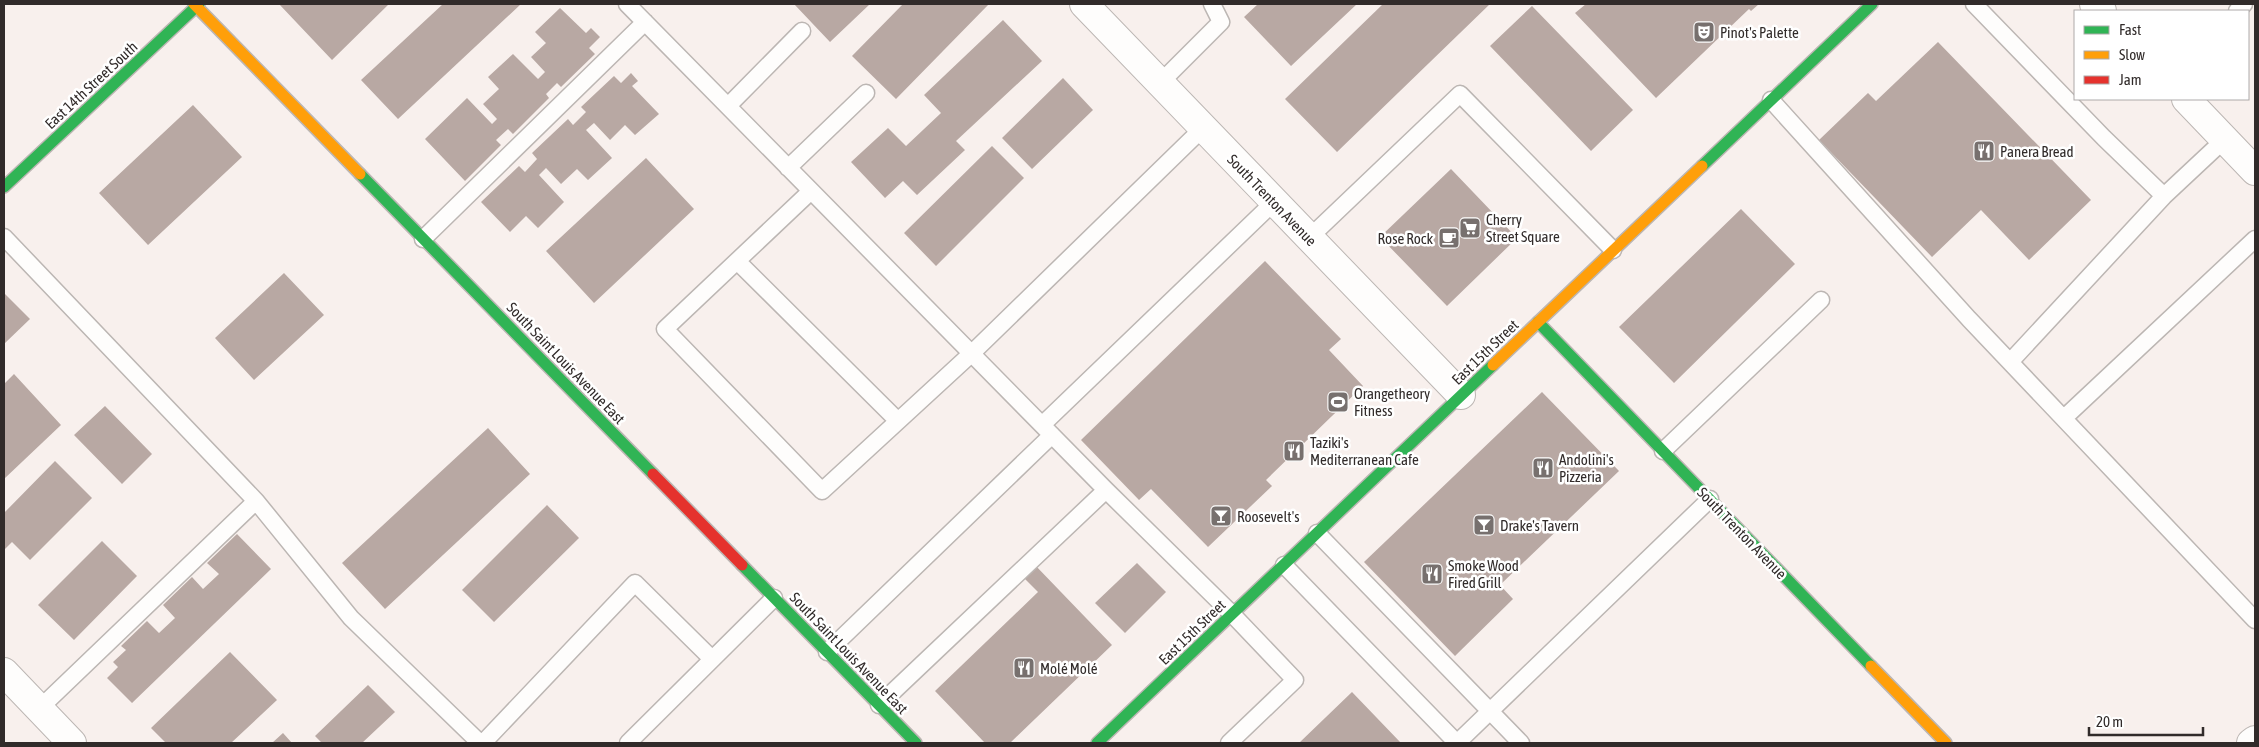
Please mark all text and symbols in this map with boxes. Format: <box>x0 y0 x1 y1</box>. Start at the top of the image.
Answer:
legend <box>2074 10 2249 100</box>
theatre icon: Pinot's Palette <box>1692 20 1716 44</box>
text: Fast <box>2119 21 2141 38</box>
place label: Pinot's Palette <box>1720 24 1799 41</box>
street label: East 14th Street South <box>41 38 141 132</box>
text: Slow <box>2119 46 2145 63</box>
text: Jam <box>2119 71 2142 88</box>
restaurant icon: Panera Bread <box>1972 139 1996 163</box>
place label: Panera Bread <box>2000 143 2074 160</box>
street label: South Trenton Avenue <box>1224 151 1320 249</box>
place label: Cherry Street Square <box>1486 211 1560 245</box>
supermarket icon: Cherry Street Square <box>1458 216 1482 240</box>
cafe icon: Rose Rock <box>1437 226 1461 250</box>
place label: Rose Rock <box>1378 230 1433 247</box>
street label: South Saint Louis Avenue East <box>504 299 628 427</box>
street label: East 15th Street <box>1448 316 1522 388</box>
place label: Orangetheory Fitness <box>1354 385 1430 419</box>
sports icon: Orangetheory Fitness <box>1326 390 1350 414</box>
place label: Taziki's Mediterranean Cafe <box>1310 434 1419 468</box>
restaurant icon: Taziki's Mediterranean Cafe <box>1282 439 1306 463</box>
place label: Andolini's Pizzeria <box>1559 451 1614 485</box>
restaurant icon: Andolini's Pizzeria <box>1531 456 1555 480</box>
street label: South Trenton Avenue <box>1694 484 1790 582</box>
bar icon: Roosevelt's <box>1209 504 1233 528</box>
place label: Roosevelt's <box>1237 508 1299 525</box>
bar icon: Drake's Tavern <box>1472 513 1496 537</box>
place label: Drake's Tavern <box>1500 517 1579 534</box>
place label: Smoke Wood Fired Grill <box>1448 557 1519 591</box>
restaurant icon: Smoke Wood Fired Grill <box>1420 562 1444 586</box>
street label: South Saint Louis Avenue East <box>787 589 911 717</box>
street label: East 15th Street <box>1155 596 1229 668</box>
restaurant icon: Molé Molé <box>1012 656 1036 680</box>
place label: Molé Molé <box>1040 660 1098 677</box>
scale bar <box>2089 704 2203 736</box>
text: 20 m <box>2096 713 2123 730</box>

